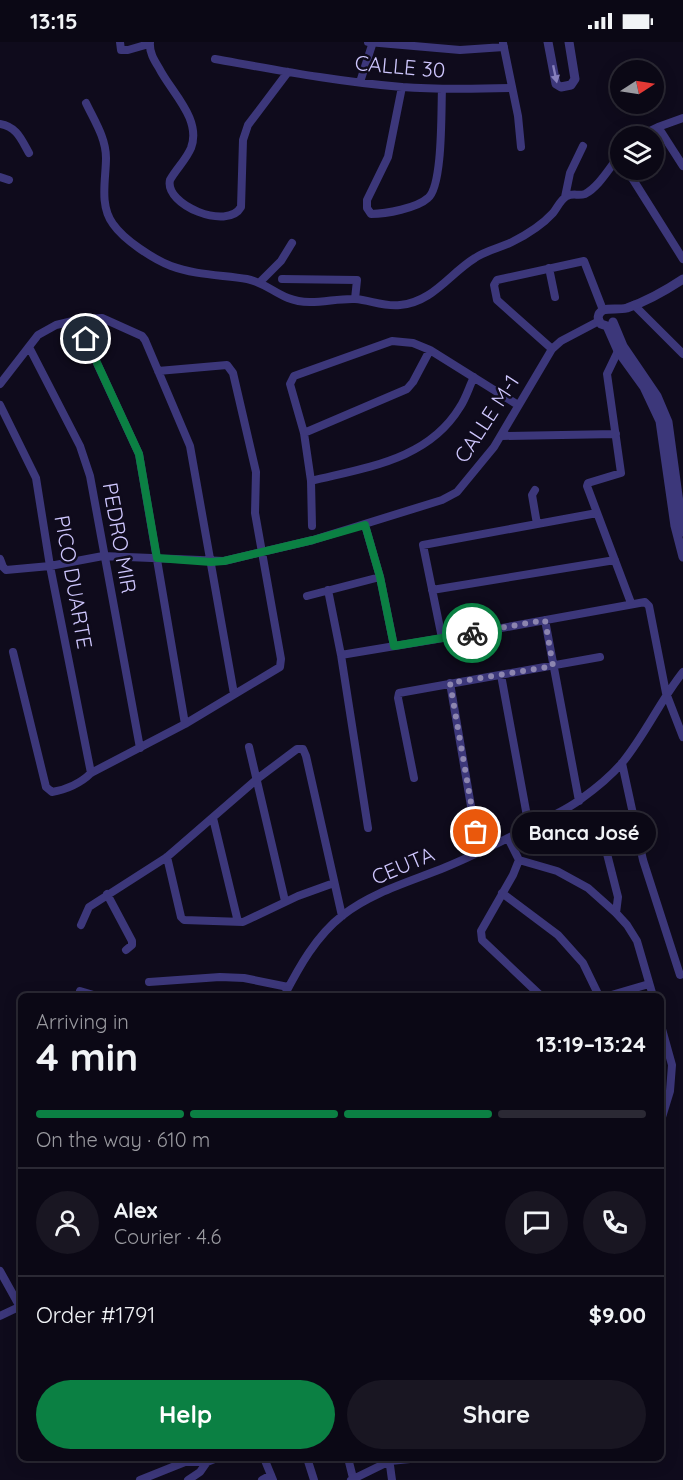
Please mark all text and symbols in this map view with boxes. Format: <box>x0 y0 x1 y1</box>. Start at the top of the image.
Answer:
text: 13:15 <box>30 7 78 35</box>
street label: CALLE 30 <box>354 49 446 83</box>
north arrow <box>610 60 664 114</box>
map controls <box>610 60 664 180</box>
one-way arrow <box>551 65 560 84</box>
button: layers <box>610 126 664 180</box>
pin <box>60 313 111 364</box>
icon: home <box>69 322 102 355</box>
street label: CALLE M-1 <box>448 370 524 467</box>
street label: PEDRO MIR <box>97 480 143 595</box>
street label: PICO DUARTE <box>49 513 99 651</box>
courier <box>442 603 502 663</box>
icon: bike <box>456 617 489 650</box>
pin <box>450 806 501 857</box>
callout: Banca José <box>512 811 656 853</box>
icon: bag <box>459 815 492 848</box>
text: Banca José <box>528 820 640 845</box>
street label: CEUTA <box>367 840 438 890</box>
text: Arriving in <box>36 1009 129 1034</box>
text: 13:19–13:24 <box>536 1030 646 1058</box>
text: 4 min <box>36 1032 138 1081</box>
text: On the way · 610 m <box>36 1127 210 1152</box>
button: person <box>36 1191 99 1254</box>
button: chat <box>505 1191 568 1254</box>
button: phone <box>583 1191 646 1254</box>
text: Alex <box>114 1196 157 1224</box>
text: Courier · 4.6 <box>114 1224 221 1249</box>
text: Order #1791 <box>36 1301 155 1329</box>
text: $9.00 <box>589 1301 646 1329</box>
button: Help <box>36 1380 335 1449</box>
button: Share <box>347 1380 646 1449</box>

